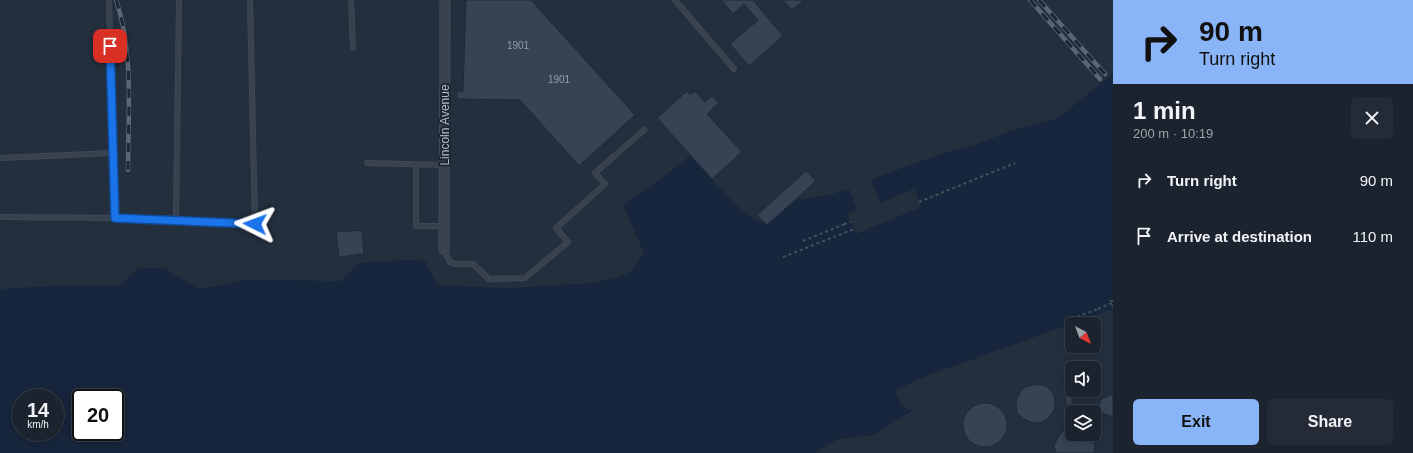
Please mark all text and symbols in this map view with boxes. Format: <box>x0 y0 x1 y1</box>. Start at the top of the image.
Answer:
icon: right <box>1133 16 1185 68</box>
text: 90 m <box>1199 16 1263 47</box>
pin <box>93 29 127 63</box>
icon: arrive <box>99 35 121 57</box>
house number: 1901 <box>507 40 530 51</box>
text: Turn right <box>1199 49 1275 69</box>
house number: 1901 <box>548 74 571 85</box>
street label: Lincoln Avenue <box>438 84 452 166</box>
text: 1 min <box>1133 97 1196 124</box>
button: close <box>1351 97 1393 139</box>
text: 200 m · 10:19 <box>1133 126 1213 141</box>
icon: right <box>1133 169 1155 191</box>
text: Turn right <box>1167 172 1237 189</box>
text: 90 m <box>1360 172 1393 189</box>
position arrow <box>234 203 276 245</box>
icon: arrive <box>1133 225 1155 247</box>
text: Arrive at destination <box>1167 228 1312 245</box>
text: 110 m <box>1352 228 1393 245</box>
north arrow <box>1065 317 1101 353</box>
map controls <box>1065 317 1101 441</box>
button: sound <box>1065 361 1101 397</box>
speed limit sign: 20 <box>72 389 124 441</box>
text: 14 <box>27 399 49 421</box>
button: Exit <box>1133 399 1259 445</box>
button: Share <box>1267 399 1393 445</box>
button: layers <box>1065 405 1101 441</box>
text: km/h <box>27 419 49 430</box>

